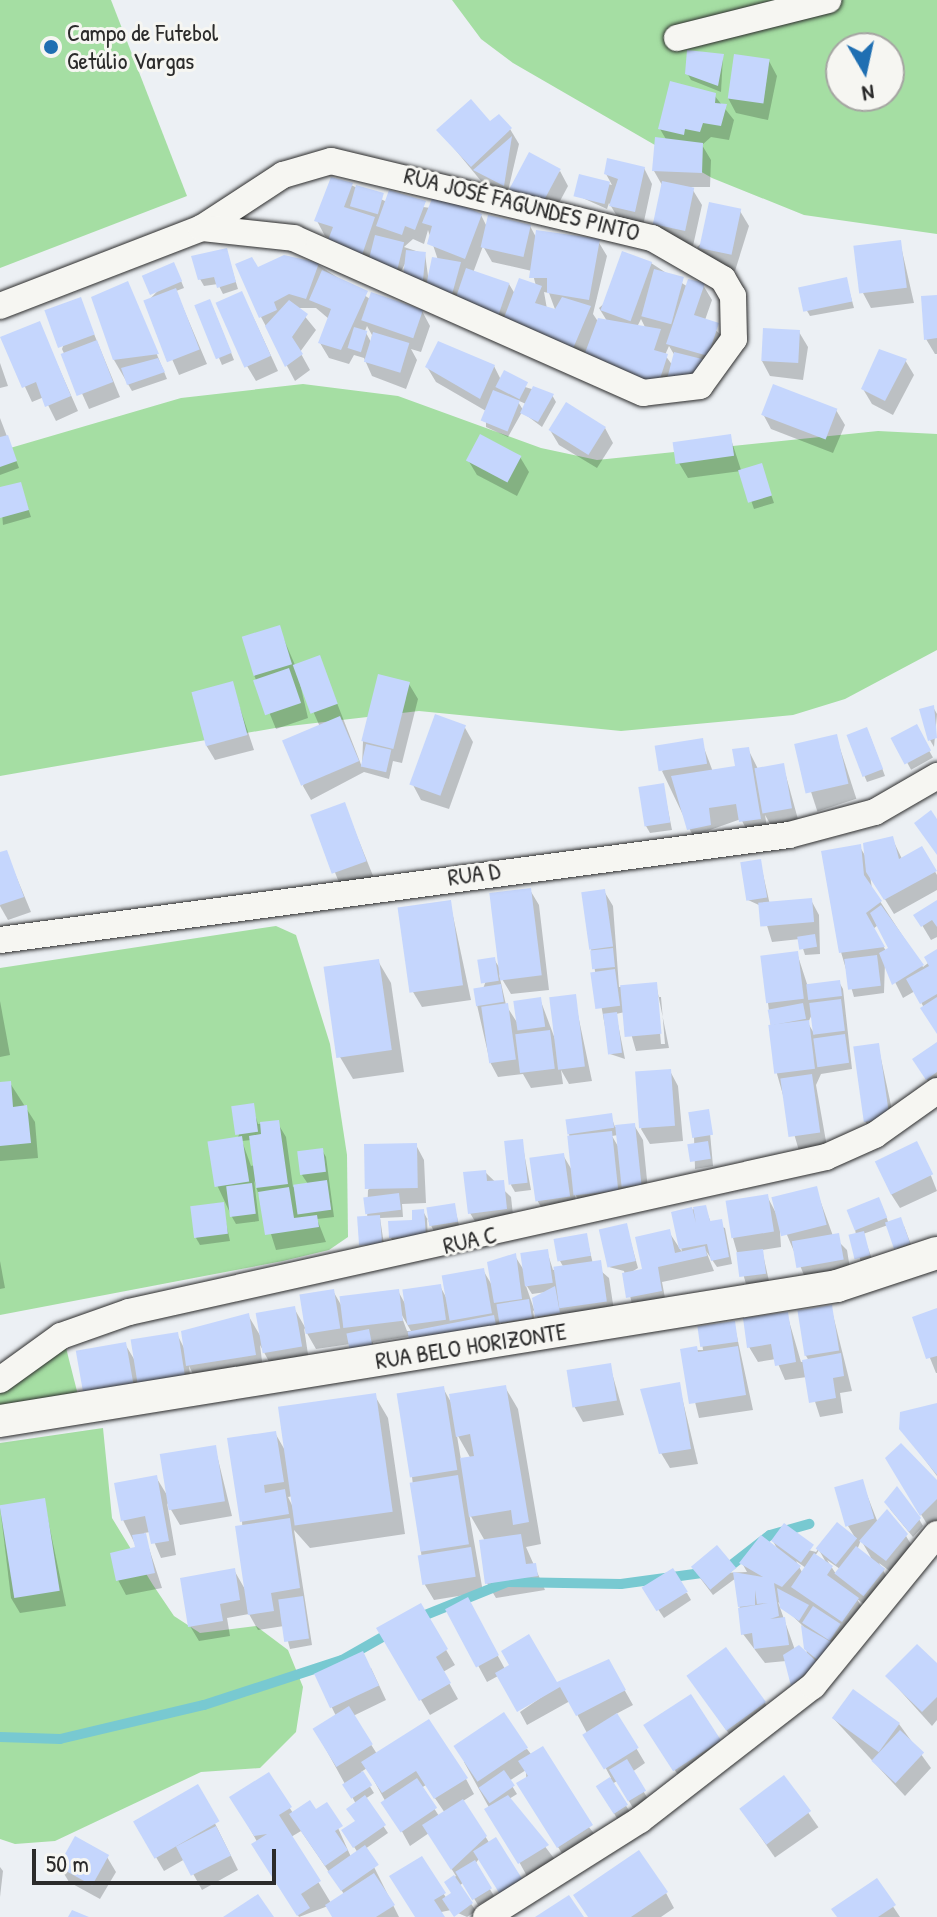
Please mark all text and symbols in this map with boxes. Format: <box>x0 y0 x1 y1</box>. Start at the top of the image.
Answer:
place label: Campo de Futebol Getúlio Vargas <box>67 19 218 75</box>
north arrow <box>825 32 905 112</box>
marker: Campo de Futebol Getúlio Vargas <box>42 38 60 56</box>
text: N <box>860 78 877 109</box>
street label: RUA JOSÉ FAGUNDES PINTO <box>401 161 643 247</box>
street label: RUA D <box>446 856 502 892</box>
street label: RUA C <box>440 1220 500 1260</box>
street label: RUA BELO HORIZONTE <box>373 1317 569 1375</box>
scale bar <box>36 1833 280 1883</box>
text: 50 m <box>46 1847 89 1879</box>

